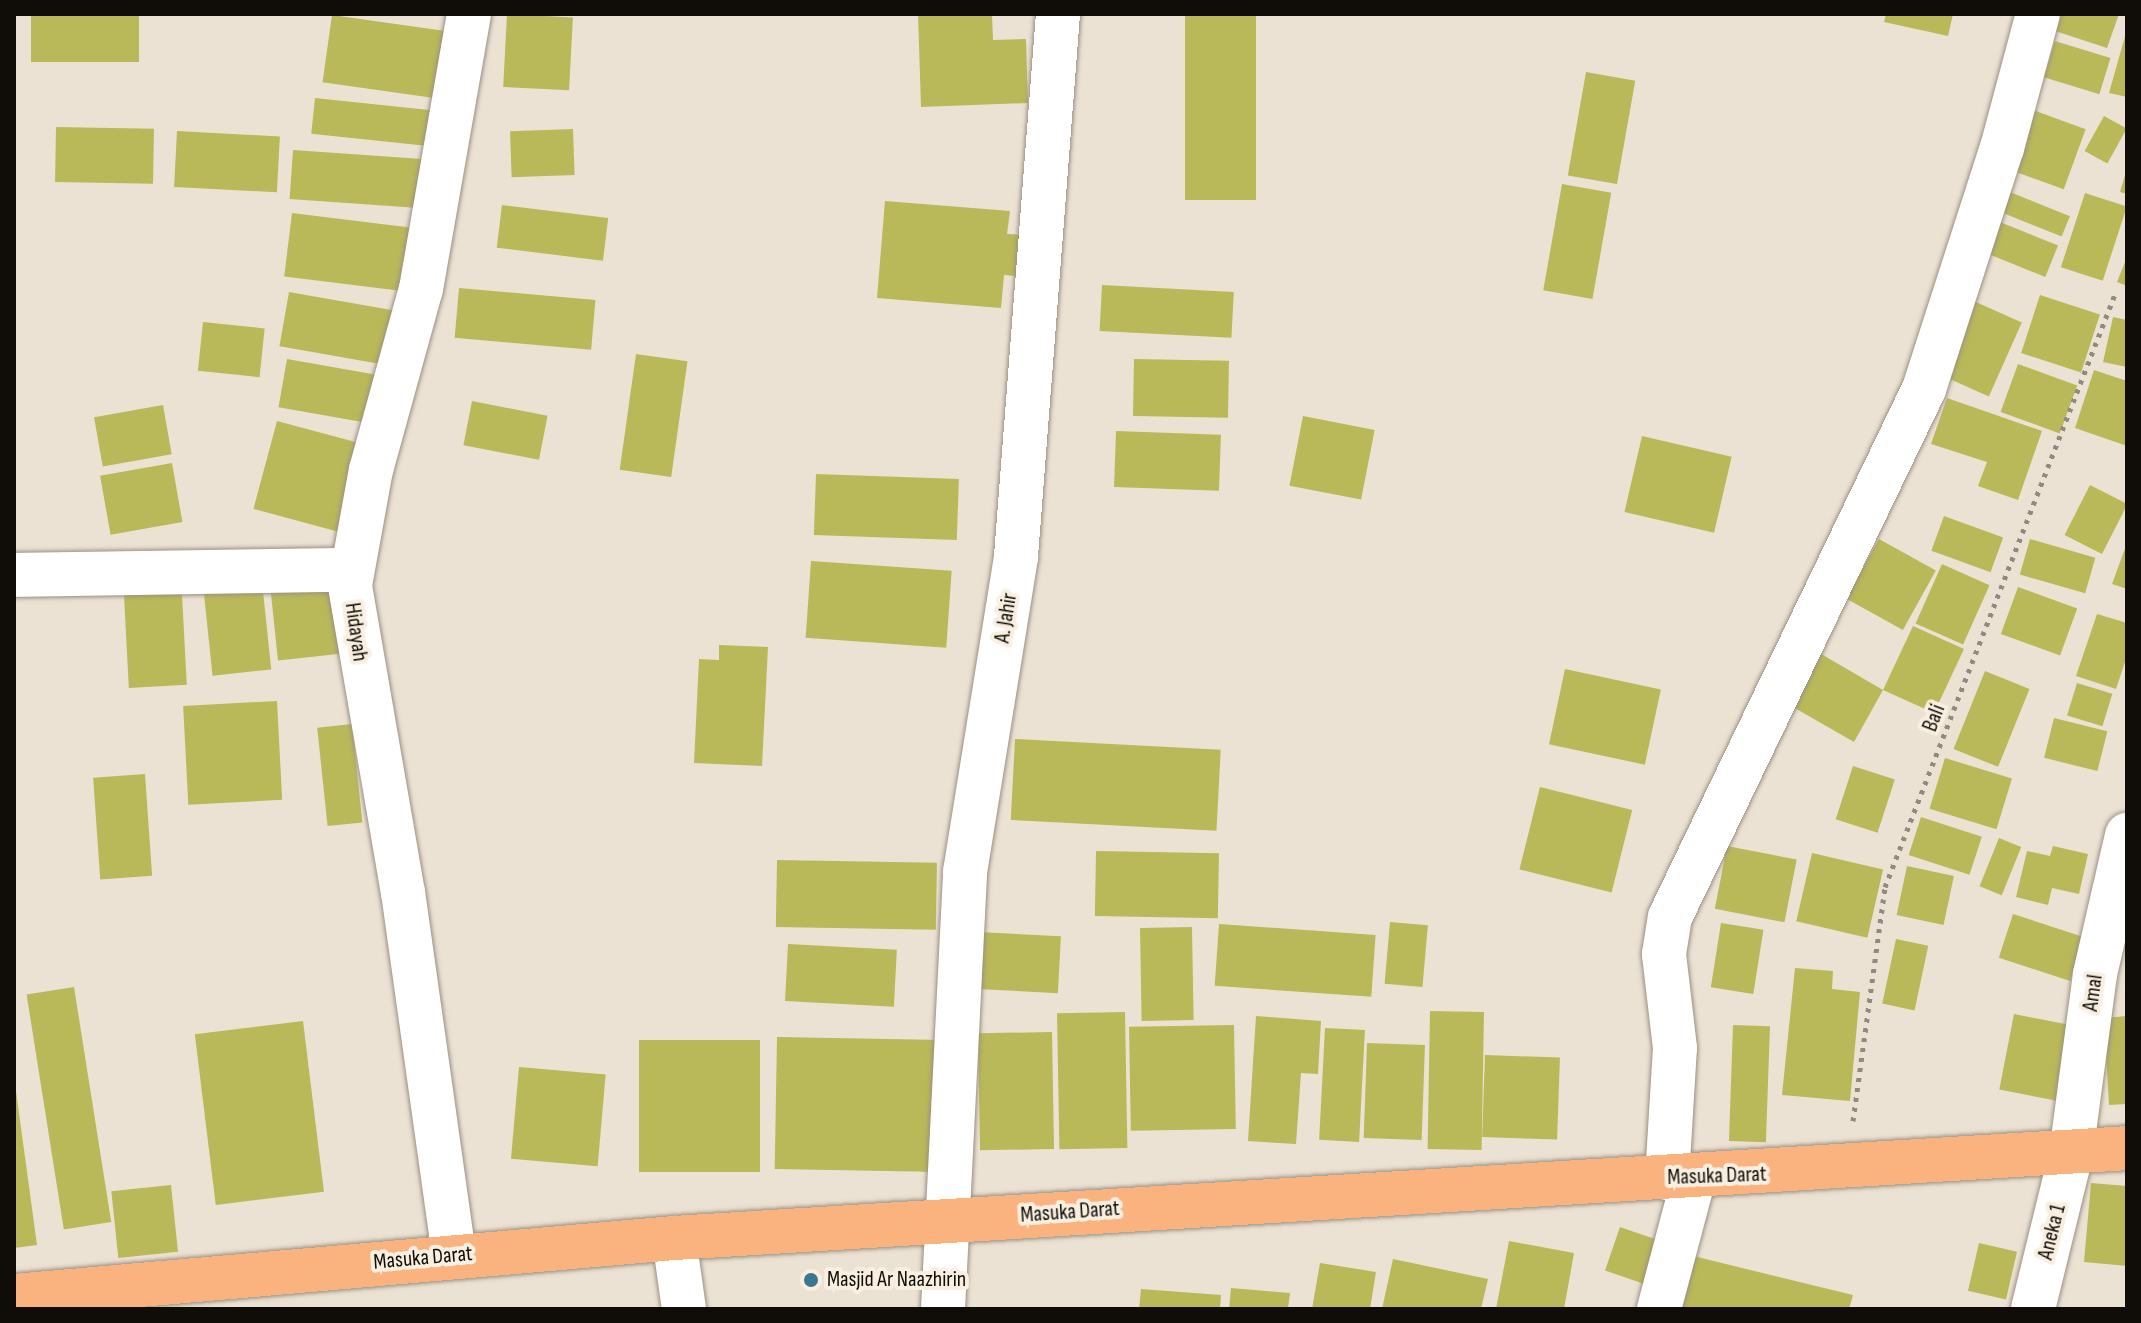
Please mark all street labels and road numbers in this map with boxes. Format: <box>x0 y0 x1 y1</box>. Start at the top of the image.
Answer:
street label: A. Jahir <box>989 591 1023 645</box>
street label: Hidayah <box>339 601 373 663</box>
street label: Bali <box>1917 701 1951 735</box>
street label: Amal <box>2077 973 2109 1013</box>
street label: Masuka Darat <box>1667 1161 1767 1191</box>
street label: Masuka Darat <box>1020 1195 1120 1229</box>
street label: Aneka 1 <box>2032 1202 2072 1262</box>
street label: Masuka Darat <box>372 1241 474 1275</box>

